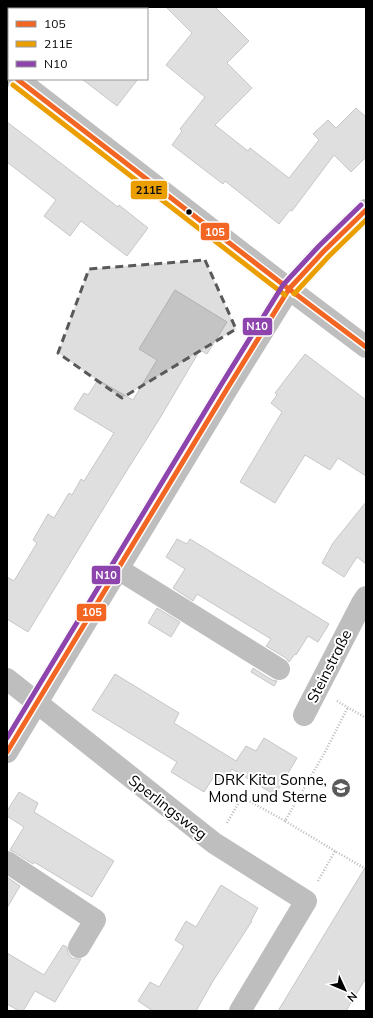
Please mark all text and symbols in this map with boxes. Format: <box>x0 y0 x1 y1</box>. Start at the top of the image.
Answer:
legend <box>8 8 148 80</box>
text: 105 <box>44 16 66 31</box>
text: 211E <box>44 36 73 51</box>
text: N10 <box>44 56 67 71</box>
line badge: 211E <box>130 180 168 200</box>
text: 211E <box>136 183 163 197</box>
unlabelled marker <box>184 207 194 217</box>
line badge: 105 <box>200 222 230 241</box>
text: 105 <box>205 225 225 239</box>
line badge: N10 <box>242 317 273 336</box>
text: N10 <box>246 319 268 333</box>
line badge: N10 <box>91 565 121 585</box>
text: N10 <box>95 568 117 582</box>
line badge: 105 <box>76 603 107 622</box>
text: 105 <box>82 605 102 619</box>
street label: Steinstraße <box>302 626 356 706</box>
street label: Sperlingsweg <box>125 770 211 844</box>
place label: DRK Kita Sonne, Mond und Sterne <box>208 770 327 806</box>
school or university icon: DRK Kita Sonne, Mond und Sterne <box>330 777 352 799</box>
north arrow <box>325 970 365 1010</box>
text: N <box>344 989 360 1005</box>

